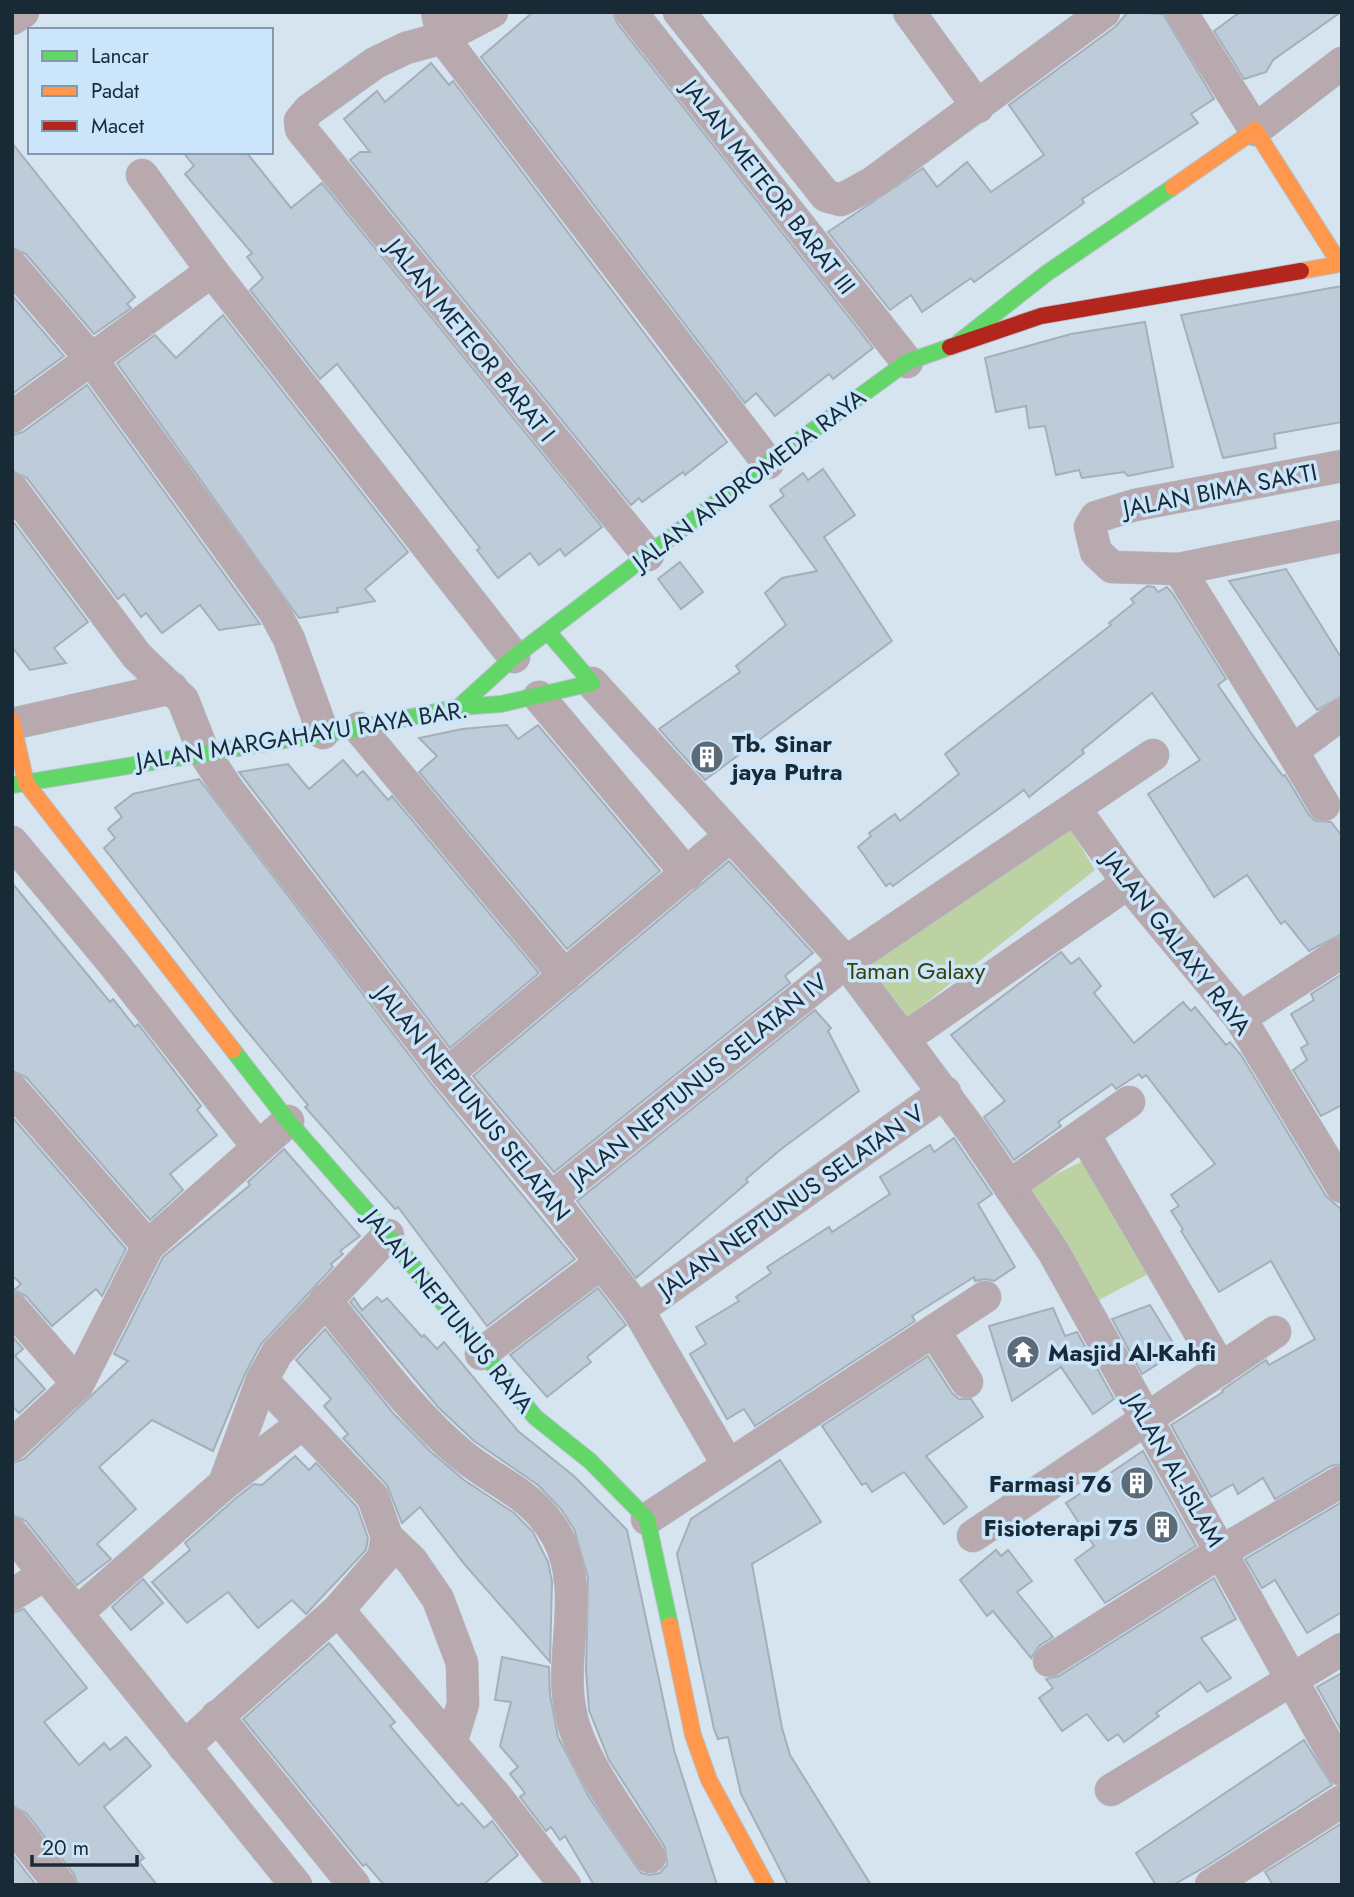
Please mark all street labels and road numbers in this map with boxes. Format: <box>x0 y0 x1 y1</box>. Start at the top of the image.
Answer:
street label: JALAN METEOR BARAT III <box>672 70 864 302</box>
street label: JALAN METEOR BARAT I <box>376 229 564 449</box>
street label: JALAN ANDROMEDA RAYA <box>623 380 873 580</box>
street label: JALAN BIMA SAKTI <box>1117 454 1320 527</box>
street label: JALAN MARGAHAYU RAYA BAR. <box>131 691 470 779</box>
street label: JALAN GALAXY RAYA <box>1092 841 1260 1043</box>
street label: JALAN NEPTUNUS SELATAN IV <box>559 965 835 1197</box>
street label: JALAN NEPTUNUS SELATAN <box>365 975 579 1228</box>
street label: JALAN NEPTUNUS SELATAN V <box>648 1096 931 1308</box>
street label: JALAN NEPTUNUS RAYA <box>354 1199 543 1421</box>
street label: JALAN AL-ISLAM <box>1115 1384 1233 1553</box>

